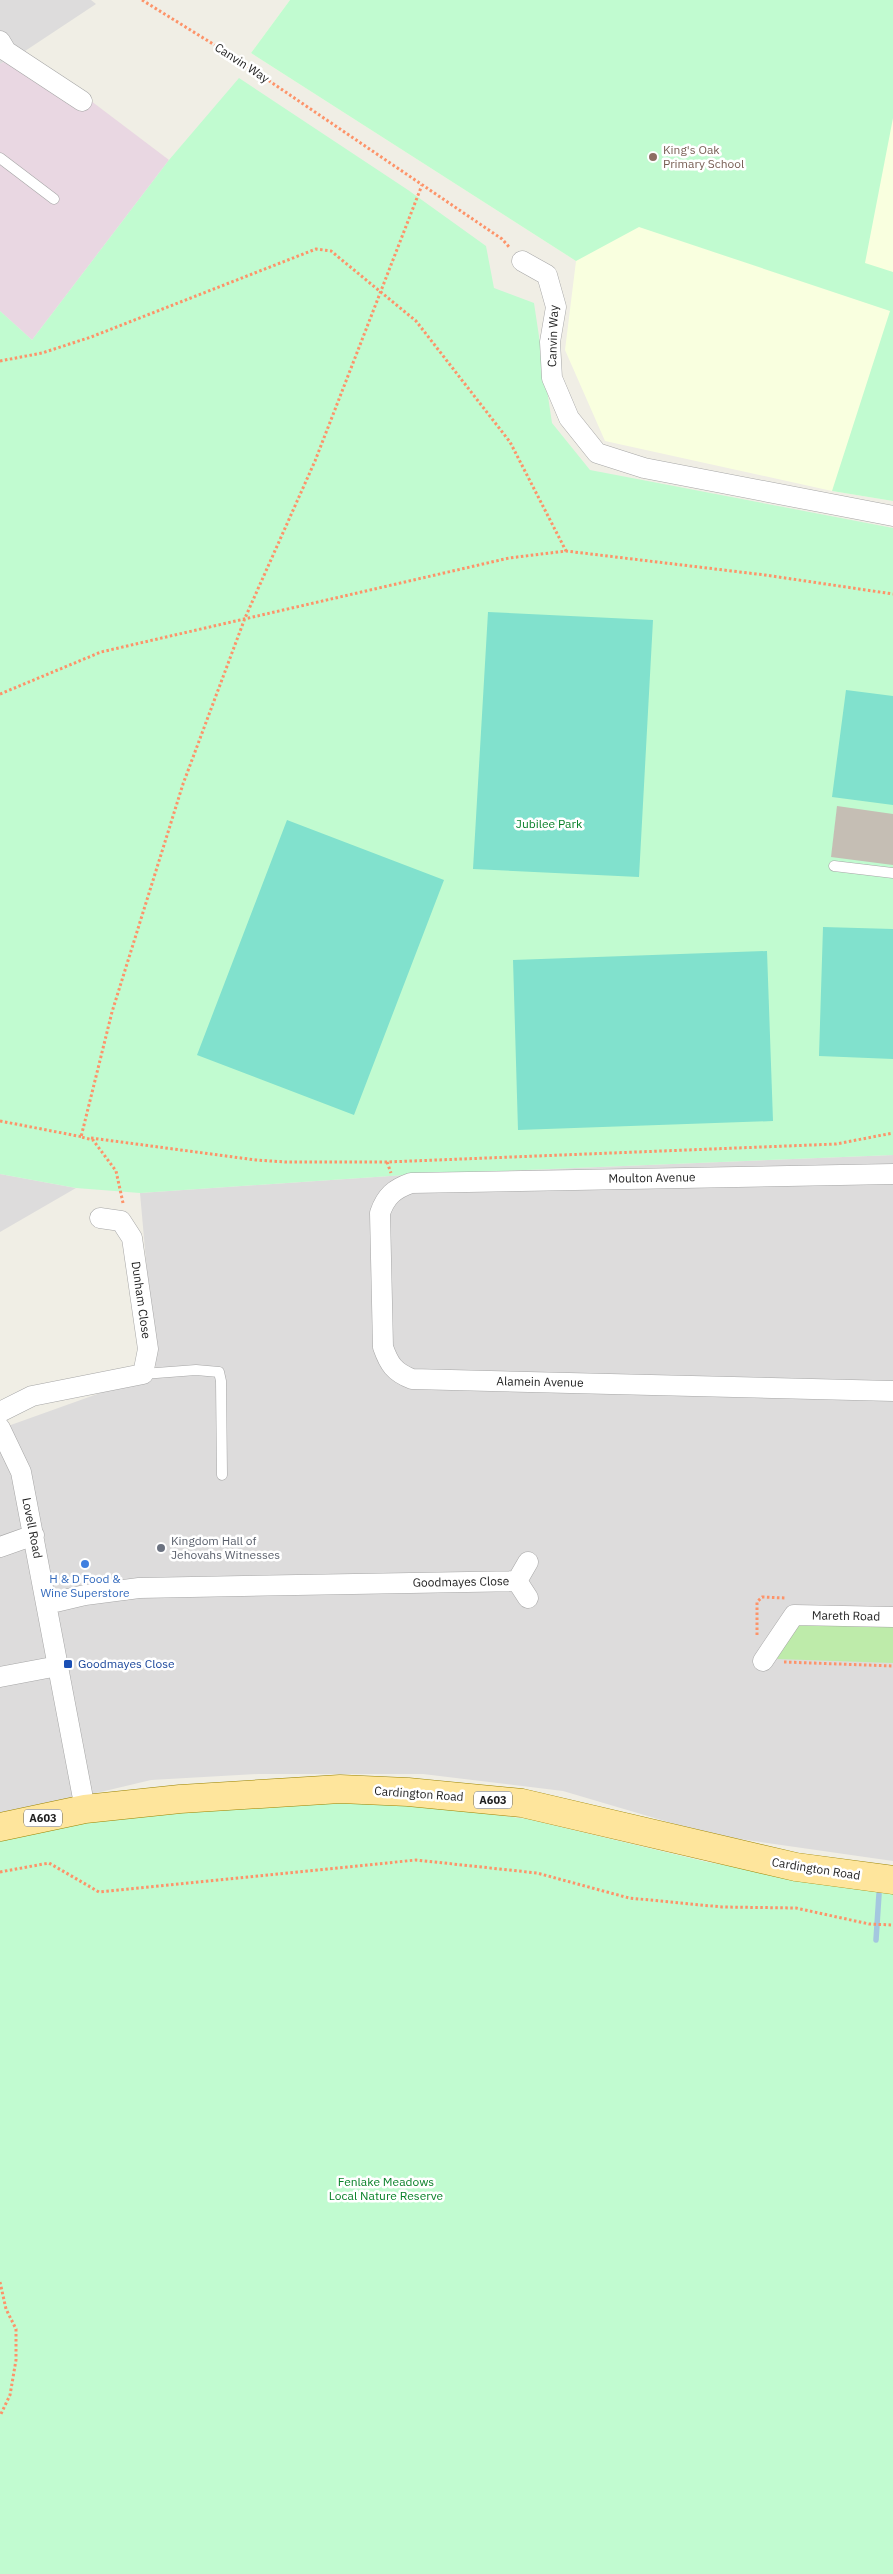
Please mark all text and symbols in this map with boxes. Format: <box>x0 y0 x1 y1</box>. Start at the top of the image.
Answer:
street label: Canvin Way <box>212 39 272 86</box>
place label: King's Oak Primary School <box>663 142 744 171</box>
marker: King's Oak Primary School <box>647 151 659 163</box>
street label: Canvin Way <box>544 305 561 367</box>
park label: Jubilee Park <box>516 816 583 831</box>
street label: Moulton Avenue <box>608 1169 696 1186</box>
street label: Dunham Close <box>129 1260 154 1340</box>
street label: Alamein Avenue <box>496 1373 584 1390</box>
street label: Lovell Road <box>19 1496 46 1560</box>
place label: Kingdom Hall of Jehovahs Witnesses <box>171 1533 280 1562</box>
marker: Kingdom Hall of Jehovahs Witnesses <box>155 1542 167 1554</box>
marker: H & D Food & Wine Superstore <box>79 1558 91 1570</box>
place label: H & D Food & Wine Superstore <box>40 1571 130 1600</box>
street label: Goodmayes Close <box>413 1573 510 1590</box>
street label: Mareth Road <box>812 1607 880 1624</box>
place label: Goodmayes Close <box>78 1656 175 1671</box>
marker: Goodmayes Close <box>62 1658 74 1670</box>
street label: Cardington Road <box>374 1783 464 1804</box>
road number: A603 <box>474 1792 512 1808</box>
road number: A603 <box>24 1810 62 1826</box>
street label: Cardington Road <box>771 1854 861 1883</box>
park label: Fenlake Meadows Local Nature Reserve <box>329 2174 444 2203</box>

